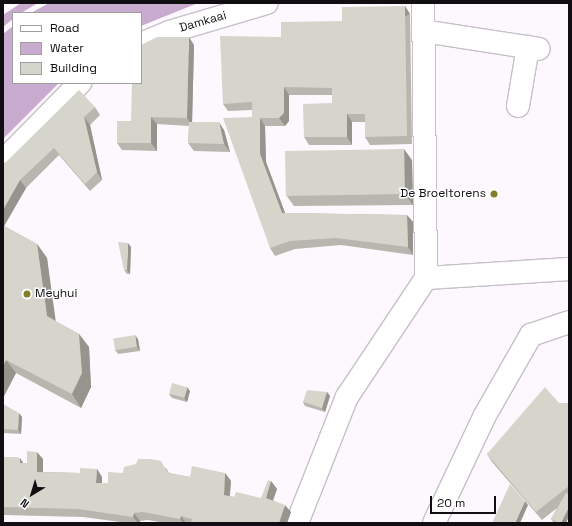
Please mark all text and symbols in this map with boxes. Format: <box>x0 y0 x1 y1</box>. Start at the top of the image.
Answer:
street label: Damkaai <box>178 8 228 36</box>
legend <box>12 12 142 84</box>
text: Road <box>50 20 79 36</box>
text: Water <box>50 40 84 56</box>
text: Building <box>50 60 97 76</box>
place label: De Broeltorens <box>400 187 486 201</box>
marker: De Broeltorens <box>489 189 499 199</box>
place label: Meyhui <box>35 287 77 301</box>
marker: Meyhui <box>22 289 32 299</box>
north arrow <box>12 474 52 514</box>
scale bar <box>432 488 498 514</box>
text: 20 m <box>437 495 465 511</box>
text: N <box>17 496 32 511</box>

